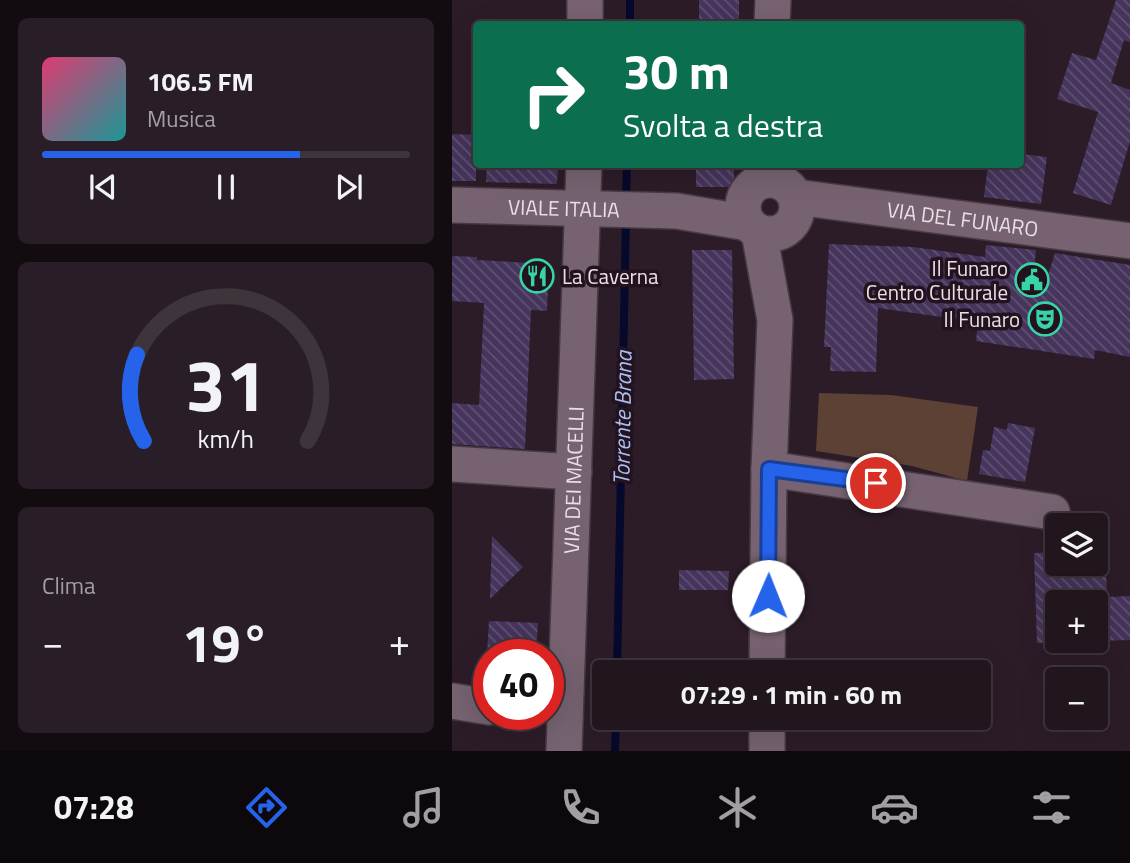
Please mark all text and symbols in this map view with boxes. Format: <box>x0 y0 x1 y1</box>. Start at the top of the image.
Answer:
text: 30 m <box>623 33 730 108</box>
icon: right <box>508 49 599 140</box>
text: 106.5 FM <box>147 62 254 101</box>
text: Musica <box>147 101 216 136</box>
text: Svolta a destra <box>623 101 823 149</box>
icon: previous <box>84 168 122 206</box>
icon: pause <box>207 168 245 206</box>
icon: next <box>330 168 368 206</box>
street label: VIALE ITALIA <box>508 191 621 225</box>
street label: VIA DEL FUNARO <box>885 193 1040 245</box>
place label: Il Funaro Centro Culturale <box>866 252 1008 308</box>
restaurant icon: La Caverna <box>518 257 556 295</box>
place label: La Caverna <box>562 260 659 292</box>
public building icon: Il Funaro Centro Culturale <box>1013 261 1051 299</box>
theatre icon: Il Funaro <box>1026 300 1064 338</box>
place label: Il Funaro <box>944 303 1020 335</box>
text: 31 <box>185 330 267 440</box>
water label: Torrente Brana <box>603 349 641 485</box>
street label: VIA DEI MACELLI <box>555 406 592 555</box>
text: km/h <box>198 420 254 458</box>
pin <box>846 453 906 513</box>
icon: arrive <box>857 464 895 502</box>
map controls <box>1045 513 1108 730</box>
button: layers <box>1045 513 1108 576</box>
position arrow <box>731 559 805 633</box>
text: Clima <box>42 568 96 603</box>
button: + <box>1045 590 1108 653</box>
text: 19° <box>182 603 270 682</box>
text: − <box>42 613 63 671</box>
text: + <box>389 613 410 671</box>
speed limit sign: 40 <box>473 639 564 730</box>
button: − <box>1045 667 1108 730</box>
text: 07:29 · 1 min · 60 m <box>681 675 902 714</box>
text: 07:28 <box>54 783 134 831</box>
icon: directions <box>242 783 291 832</box>
icon: music <box>399 783 448 832</box>
icon: phone <box>556 783 605 832</box>
icon: climate <box>713 783 762 832</box>
icon: car <box>870 783 919 832</box>
icon: filters <box>1027 783 1076 832</box>

